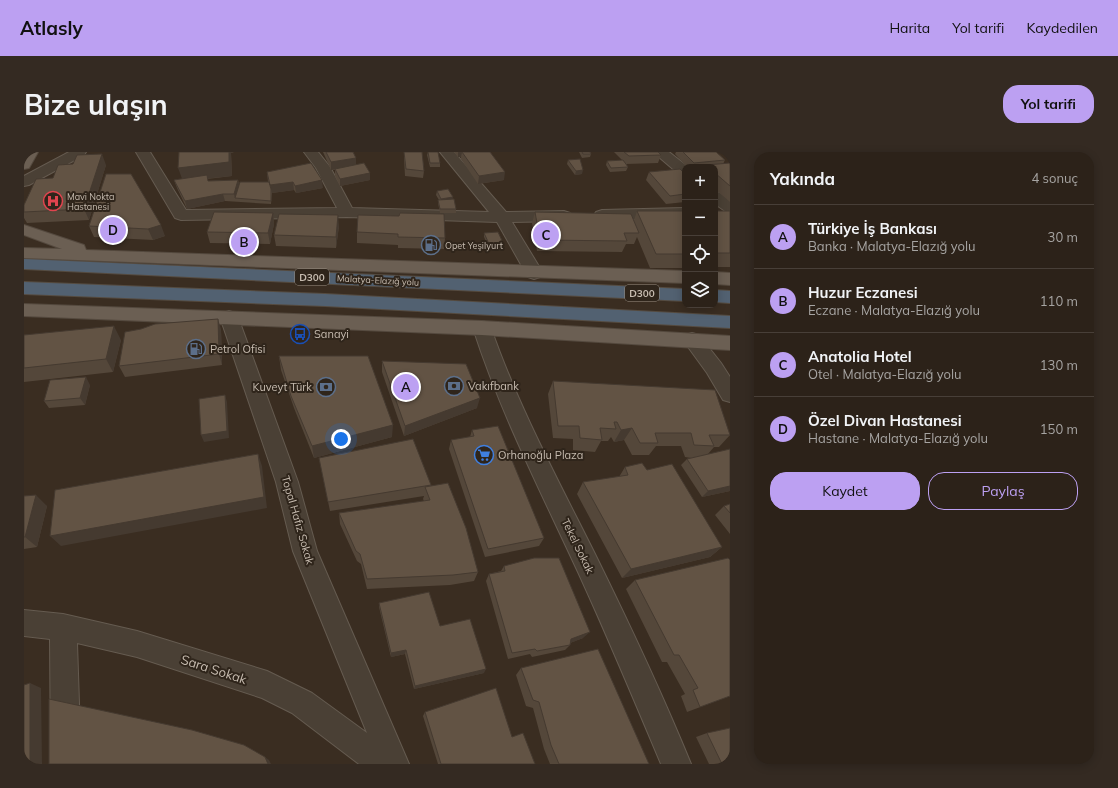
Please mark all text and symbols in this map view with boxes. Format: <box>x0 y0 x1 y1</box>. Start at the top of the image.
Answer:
text: Atlasly <box>20 16 83 40</box>
text: Harita <box>889 19 930 37</box>
text: Yol tarifi <box>952 19 1004 37</box>
text: Kaydedilen <box>1026 19 1098 37</box>
button: Yol tarifi <box>1003 85 1094 123</box>
text: Bize ulaşın <box>24 87 168 122</box>
map controls <box>682 164 718 308</box>
button: + <box>682 164 718 200</box>
text: Yakında <box>770 168 835 189</box>
text: 4 sonuç <box>1031 170 1078 186</box>
hospital icon: Mavi Nokta Hastanesi <box>42 190 64 212</box>
place label: Mavi Nokta Hastanesi <box>67 191 114 212</box>
button: − <box>682 200 718 236</box>
pin: D <box>100 215 126 245</box>
text: Türkiye İş Bankası <box>808 219 937 238</box>
pin: C <box>533 220 559 250</box>
pin: B <box>231 227 257 257</box>
text: A <box>778 229 788 245</box>
text: 30 m <box>1048 229 1078 245</box>
fuel station icon: Opet Yeşilyurt <box>420 234 442 256</box>
button: locate <box>682 236 718 272</box>
text: Banka · Malatya-Elazığ yolu <box>808 238 976 254</box>
place label: Opet Yeşilyurt <box>445 240 503 252</box>
road number: D300 <box>295 269 329 285</box>
street label: Malatya-Elazığ yolu <box>336 272 419 289</box>
button: layers <box>682 272 718 308</box>
text: Huzur Eczanesi <box>808 283 918 302</box>
road number: D300 <box>625 285 659 301</box>
text: B <box>779 293 787 309</box>
text: 110 m <box>1040 293 1078 309</box>
text: Eczane · Malatya-Elazığ yolu <box>808 302 980 318</box>
bus stop icon: Sanayi <box>289 323 311 345</box>
place label: Sanayi <box>314 327 349 341</box>
fuel station icon: Petrol Ofisi <box>185 338 207 360</box>
place label: Petrol Ofisi <box>210 342 265 356</box>
text: Anatolia Hotel <box>808 347 912 366</box>
text: C <box>779 357 787 373</box>
text: 130 m <box>1040 357 1078 373</box>
text: Otel · Malatya-Elazığ yolu <box>808 366 962 382</box>
pin: A <box>393 372 419 402</box>
bank icon: Vakıfbank <box>443 375 465 397</box>
bank icon: Kuveyt Türk <box>315 376 337 398</box>
place label: Vakıfbank <box>468 379 519 393</box>
place label: Kuveyt Türk <box>253 380 312 394</box>
text: Özel Divan Hastanesi <box>808 411 962 430</box>
text: D <box>778 421 788 437</box>
text: 150 m <box>1040 421 1078 437</box>
your location <box>331 429 351 449</box>
text: Hastane · Malatya-Elazığ yolu <box>808 430 988 446</box>
supermarket icon: Orhanoğlu Plaza <box>473 444 495 466</box>
place label: Orhanoğlu Plaza <box>498 448 583 462</box>
button: Kaydet <box>770 472 920 510</box>
button: Paylaş <box>928 472 1078 510</box>
street label: Topal Hafız Sokak <box>279 474 317 566</box>
street label: Tekel Sokak <box>559 516 598 576</box>
street label: Sara Sokak <box>179 651 249 687</box>

